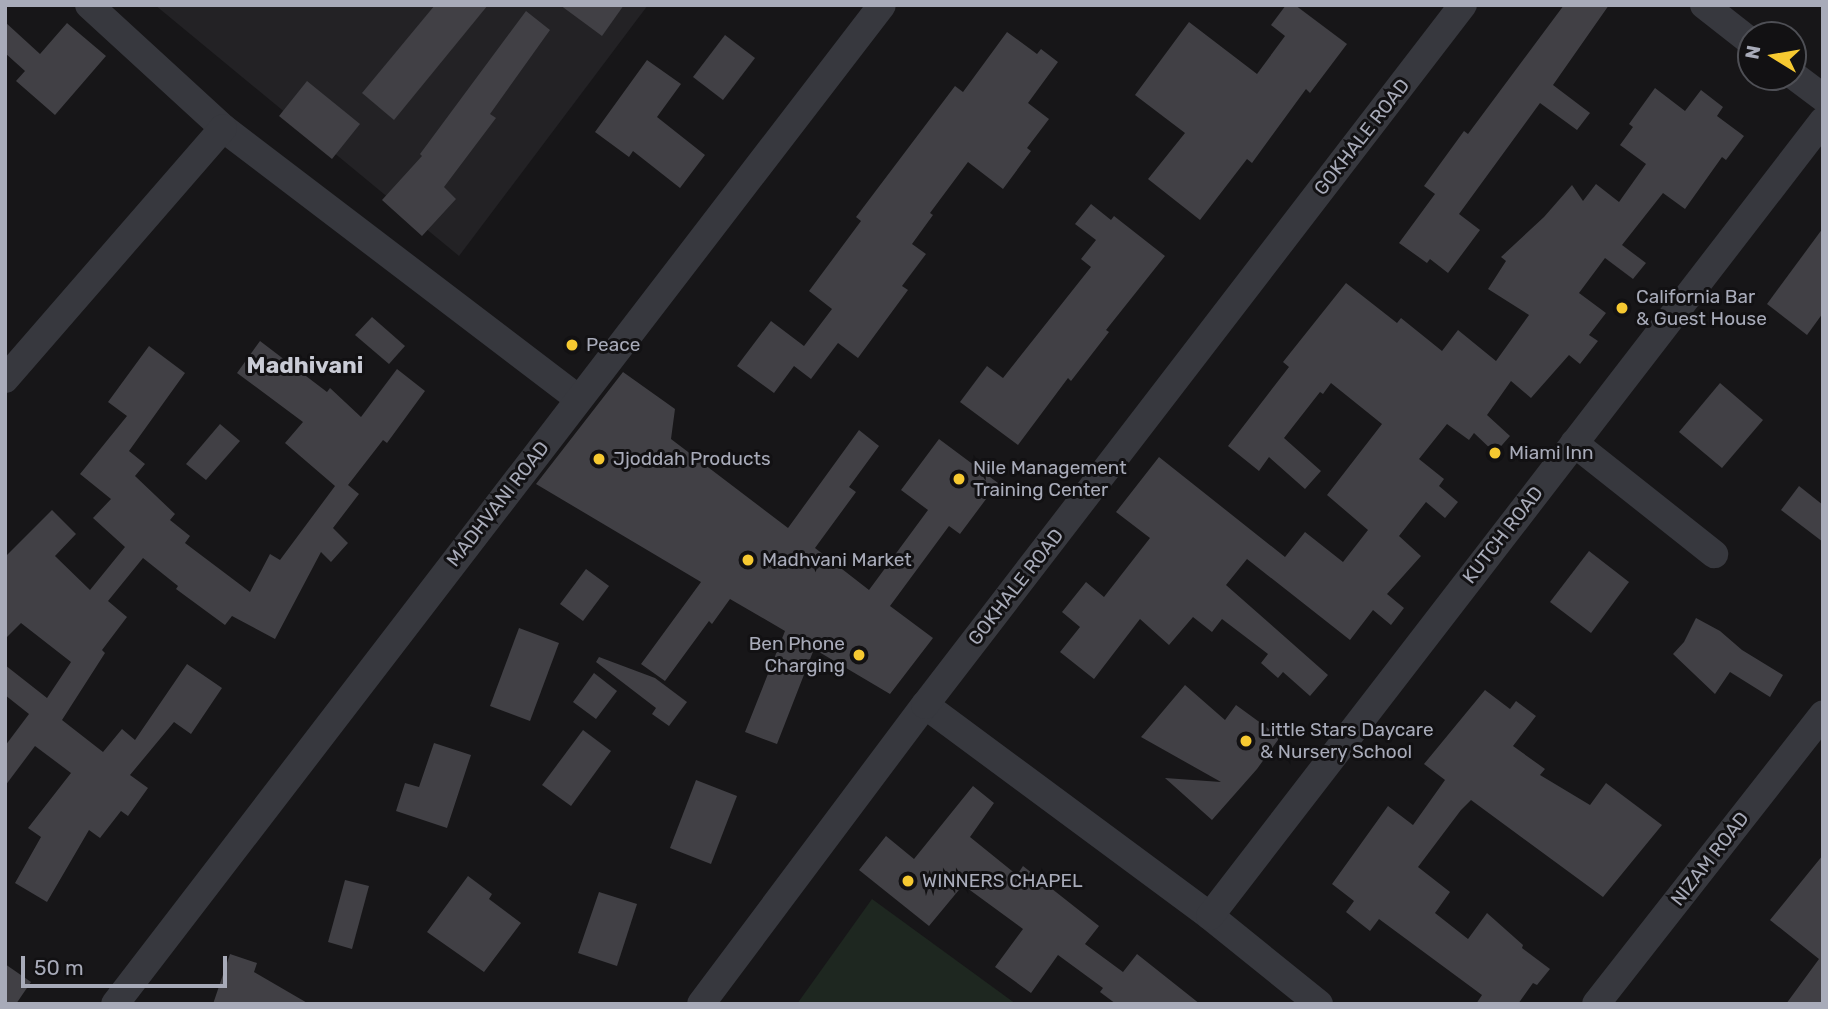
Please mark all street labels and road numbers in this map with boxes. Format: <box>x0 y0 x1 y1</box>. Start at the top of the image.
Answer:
street label: GOKHALE ROAD <box>1310 74 1414 200</box>
street label: MADHVANI ROAD <box>442 437 554 571</box>
street label: KUTCH ROAD <box>1458 482 1548 588</box>
street label: GOKHALE ROAD <box>964 524 1068 650</box>
street label: NIZAM ROAD <box>1666 807 1754 911</box>

